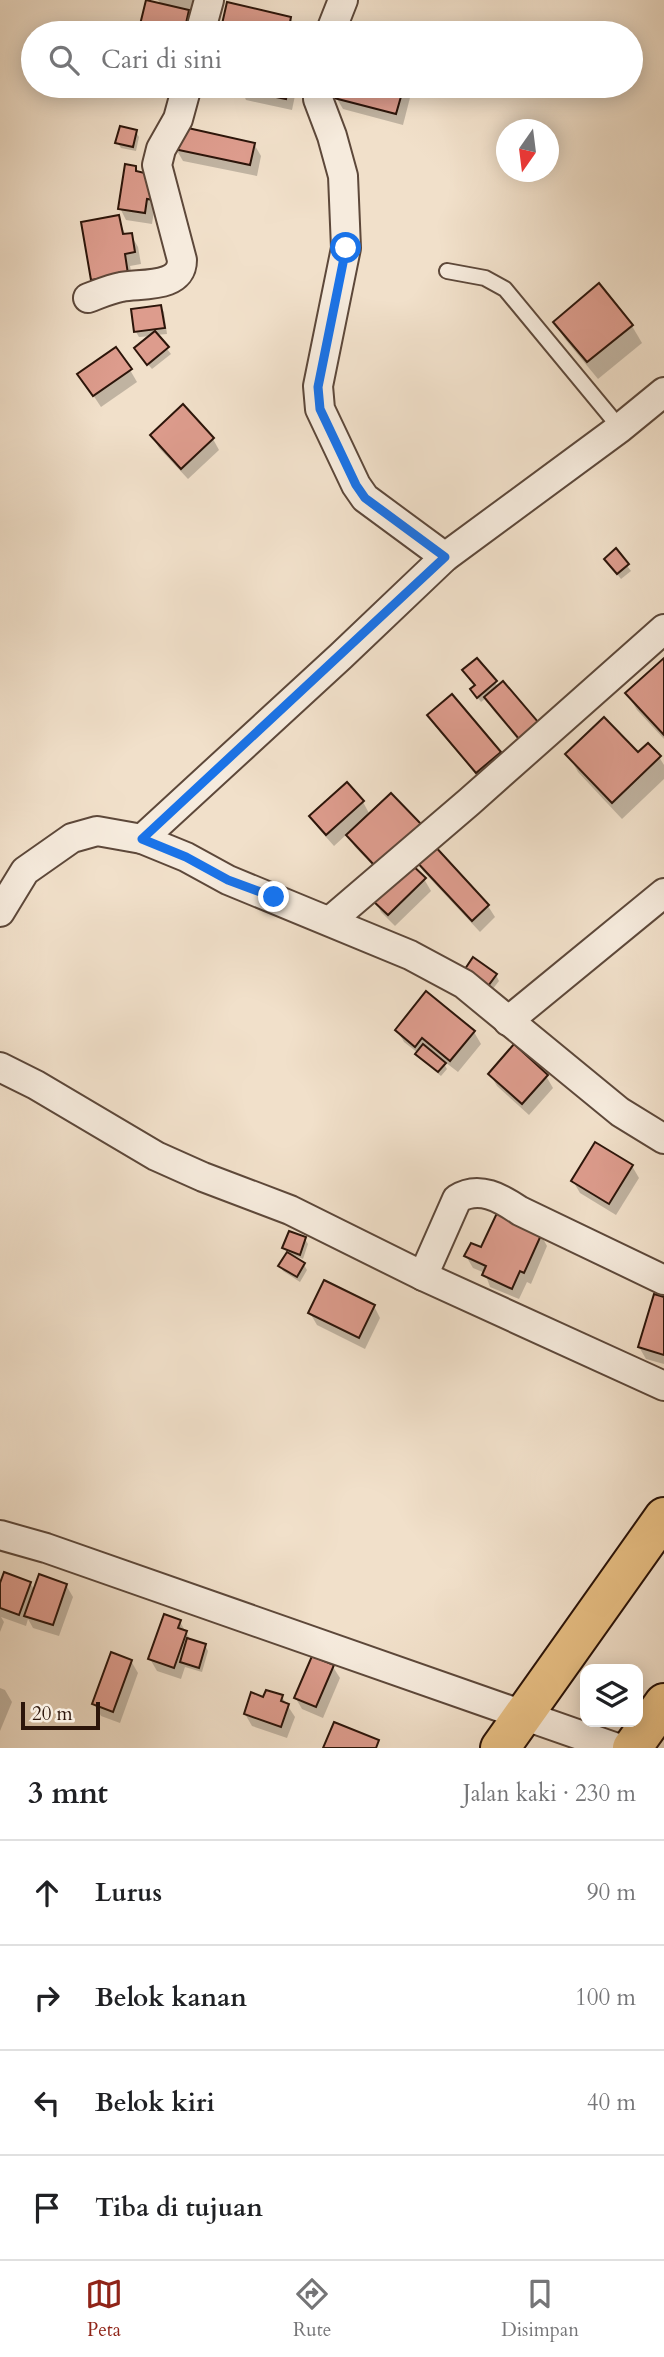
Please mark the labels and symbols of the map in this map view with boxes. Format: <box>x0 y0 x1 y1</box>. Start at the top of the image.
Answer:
north arrow <box>496 119 559 182</box>
route start <box>330 232 361 263</box>
route end <box>258 881 289 912</box>
scale bar <box>21 1699 100 1731</box>

